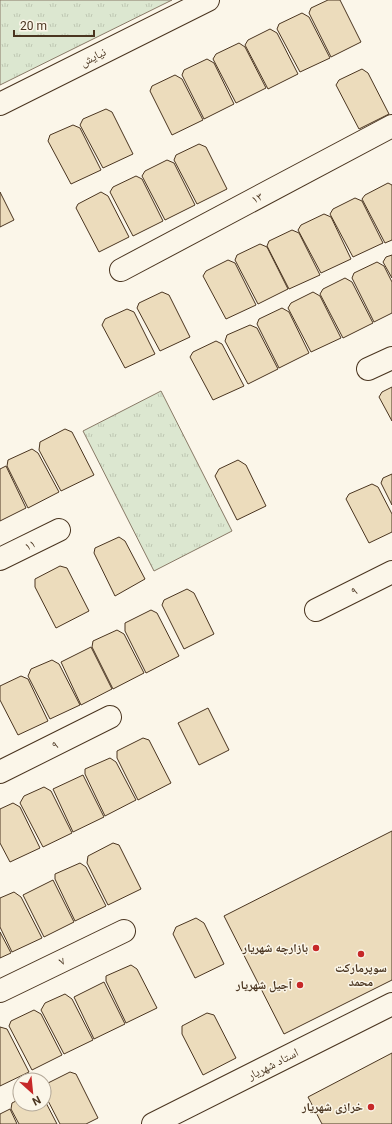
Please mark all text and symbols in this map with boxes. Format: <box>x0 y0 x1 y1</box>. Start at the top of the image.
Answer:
scale bar <box>14 12 94 38</box>
text: 20 m <box>20 19 47 33</box>
street label: نیایش <box>78 45 108 70</box>
street label: ۱۳ <box>249 189 265 207</box>
street label: ۱۱ <box>22 536 38 554</box>
street label: ۹ <box>348 584 360 598</box>
street label: ۹ <box>50 738 60 752</box>
place label: بازارچه شهریار <box>241 941 308 955</box>
marker: بازارچه شهریار <box>311 943 321 953</box>
marker: سوپرمارکت محمد <box>356 949 366 959</box>
street label: ۷ <box>57 953 68 968</box>
place label: سوپرمارکت محمد <box>335 961 387 989</box>
place label: آجیل شهریار <box>235 978 293 993</box>
marker: آجیل شهریار <box>295 980 305 990</box>
street label: استاد شهریار <box>244 1045 301 1083</box>
north arrow <box>12 1072 52 1112</box>
text: N <box>30 1093 43 1108</box>
place label: خرازی شهریار <box>301 1100 363 1115</box>
marker: خرازی شهریار <box>366 1102 376 1112</box>

